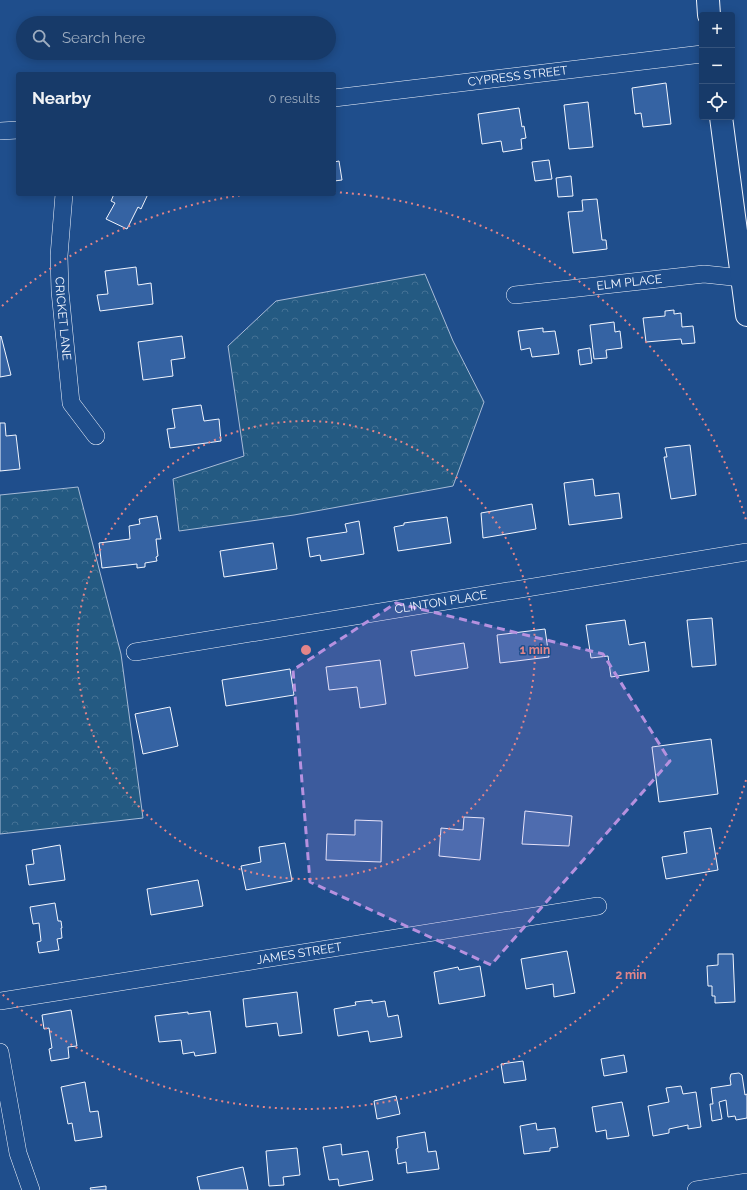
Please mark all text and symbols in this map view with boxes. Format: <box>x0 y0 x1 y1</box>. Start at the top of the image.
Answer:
map controls <box>699 12 735 120</box>
button: + <box>699 12 735 48</box>
search box <box>16 16 336 60</box>
icon: search <box>30 27 52 49</box>
text: Search here <box>62 29 145 47</box>
button: − <box>699 48 735 84</box>
street label: CYPRESS STREET <box>467 63 569 89</box>
button: locate <box>699 84 735 120</box>
text: Nearby <box>32 88 91 108</box>
text: 0 results <box>269 91 320 106</box>
street label: ELM PLACE <box>596 272 663 293</box>
street label: CRICKET LANE <box>53 277 74 361</box>
street label: CLINTON PLACE <box>394 588 488 616</box>
centre of rings <box>299 643 313 657</box>
text: 1 min <box>520 643 550 657</box>
street label: JAMES STREET <box>256 940 344 967</box>
text: 2 min <box>615 968 647 982</box>

